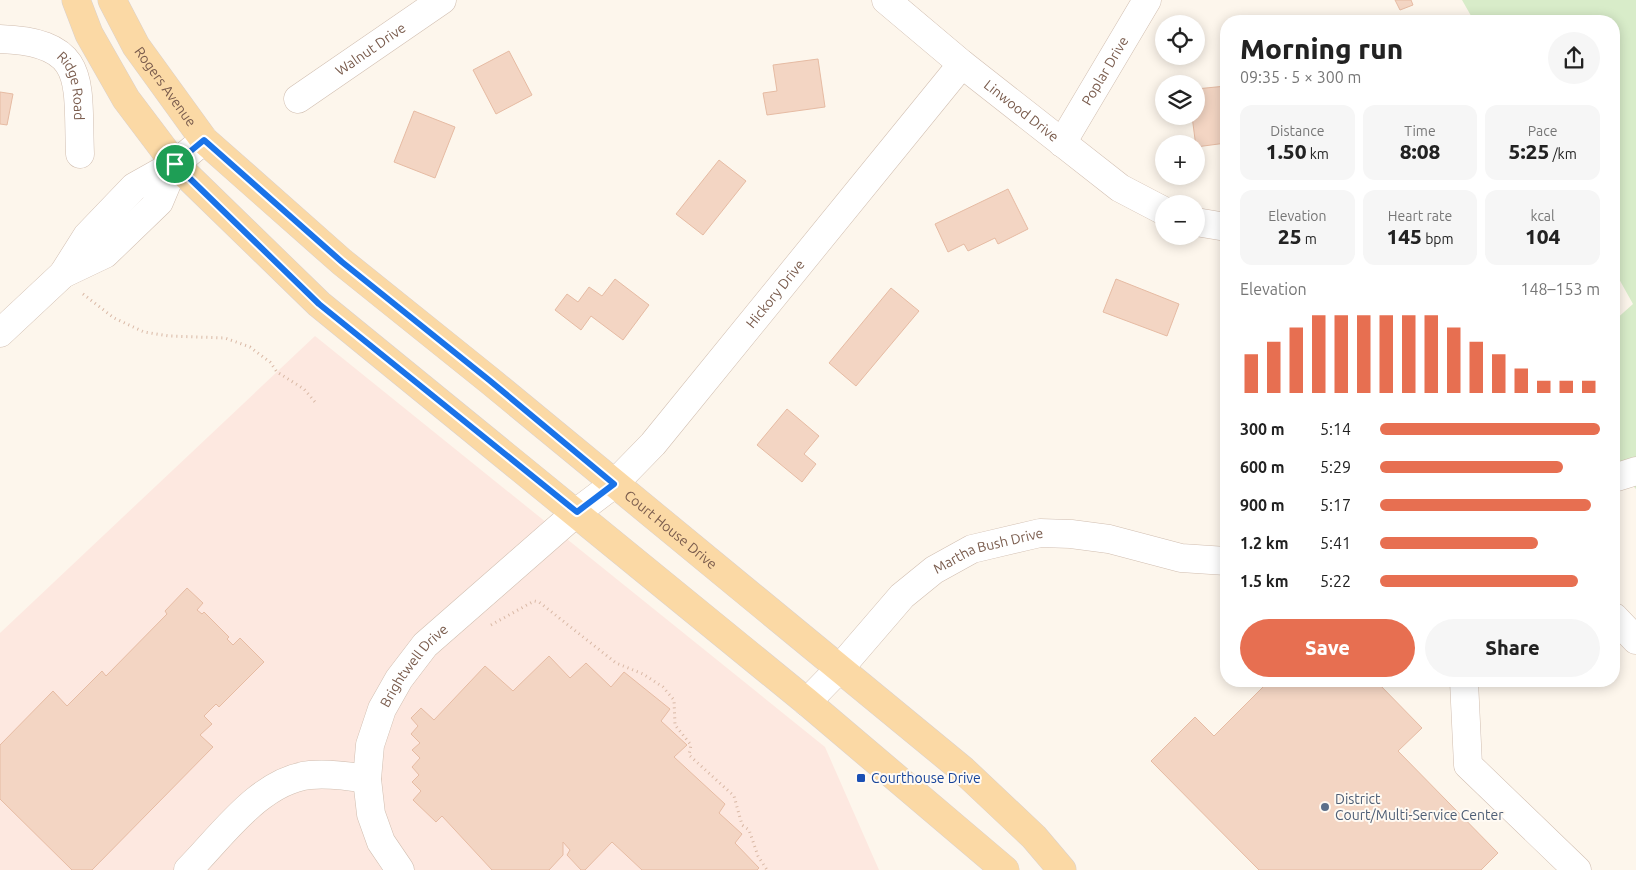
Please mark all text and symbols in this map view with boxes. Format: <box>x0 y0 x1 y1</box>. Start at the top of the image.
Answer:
map controls <box>1155 15 1205 245</box>
button: locate <box>1155 15 1205 65</box>
street label: Walnut Drive <box>332 19 409 79</box>
button: share <box>1548 32 1600 84</box>
text: Morning run <box>1240 33 1403 64</box>
street label: Poplar Drive <box>1078 34 1132 108</box>
street label: Rogers Avenue <box>131 44 200 130</box>
street label: Ridge Road <box>54 48 87 120</box>
text: 09:35 · 5 × 300 m <box>1240 68 1361 86</box>
button: layers <box>1155 75 1205 125</box>
street label: Linwood Drive <box>981 77 1062 145</box>
text: Distance <box>1270 123 1324 139</box>
text: Time <box>1404 123 1436 139</box>
text: Pace <box>1528 123 1557 139</box>
button: + <box>1155 135 1205 185</box>
text: 1.50 <box>1266 139 1307 163</box>
text: 8:08 <box>1400 139 1440 163</box>
text: 5:25 <box>1509 139 1549 163</box>
pin <box>154 143 196 185</box>
text: km <box>1307 146 1329 162</box>
text: /km <box>1549 146 1577 162</box>
icon: arrive <box>161 150 189 178</box>
button: − <box>1155 195 1205 245</box>
text: Elevation <box>1268 208 1327 224</box>
text: Heart rate <box>1388 208 1452 224</box>
text: kcal <box>1531 208 1555 224</box>
text: 25 <box>1278 224 1302 248</box>
text: 145 <box>1386 224 1422 248</box>
text: 104 <box>1525 224 1560 248</box>
text: m <box>1302 231 1317 247</box>
text: bpm <box>1422 231 1454 247</box>
street label: Hickory Drive <box>743 256 808 331</box>
text: Elevation <box>1240 280 1307 298</box>
text: 148–153 m <box>1520 280 1600 298</box>
text: 300 m <box>1240 420 1285 438</box>
text: 5:14 <box>1320 420 1351 438</box>
text: 600 m <box>1240 458 1285 476</box>
text: 5:29 <box>1320 458 1351 476</box>
street label: Court House Drive <box>621 487 720 572</box>
text: 900 m <box>1240 496 1285 514</box>
text: 5:17 <box>1320 496 1351 514</box>
street label: Martha Bush Drive <box>930 525 1045 577</box>
text: 1.2 km <box>1240 534 1289 552</box>
text: 5:41 <box>1320 534 1351 552</box>
text: 1.5 km <box>1240 572 1289 590</box>
text: 5:22 <box>1320 572 1351 590</box>
button: Save <box>1240 619 1415 677</box>
button: Share <box>1425 619 1600 677</box>
street label: Brightwell Drive <box>377 621 451 710</box>
place label: Courthouse Drive <box>871 770 981 786</box>
marker: Courthouse Drive <box>855 772 867 784</box>
place label: District Court/Multi-Service Center <box>1335 791 1504 823</box>
marker: District Court/Multi-Service Center <box>1319 801 1331 813</box>

